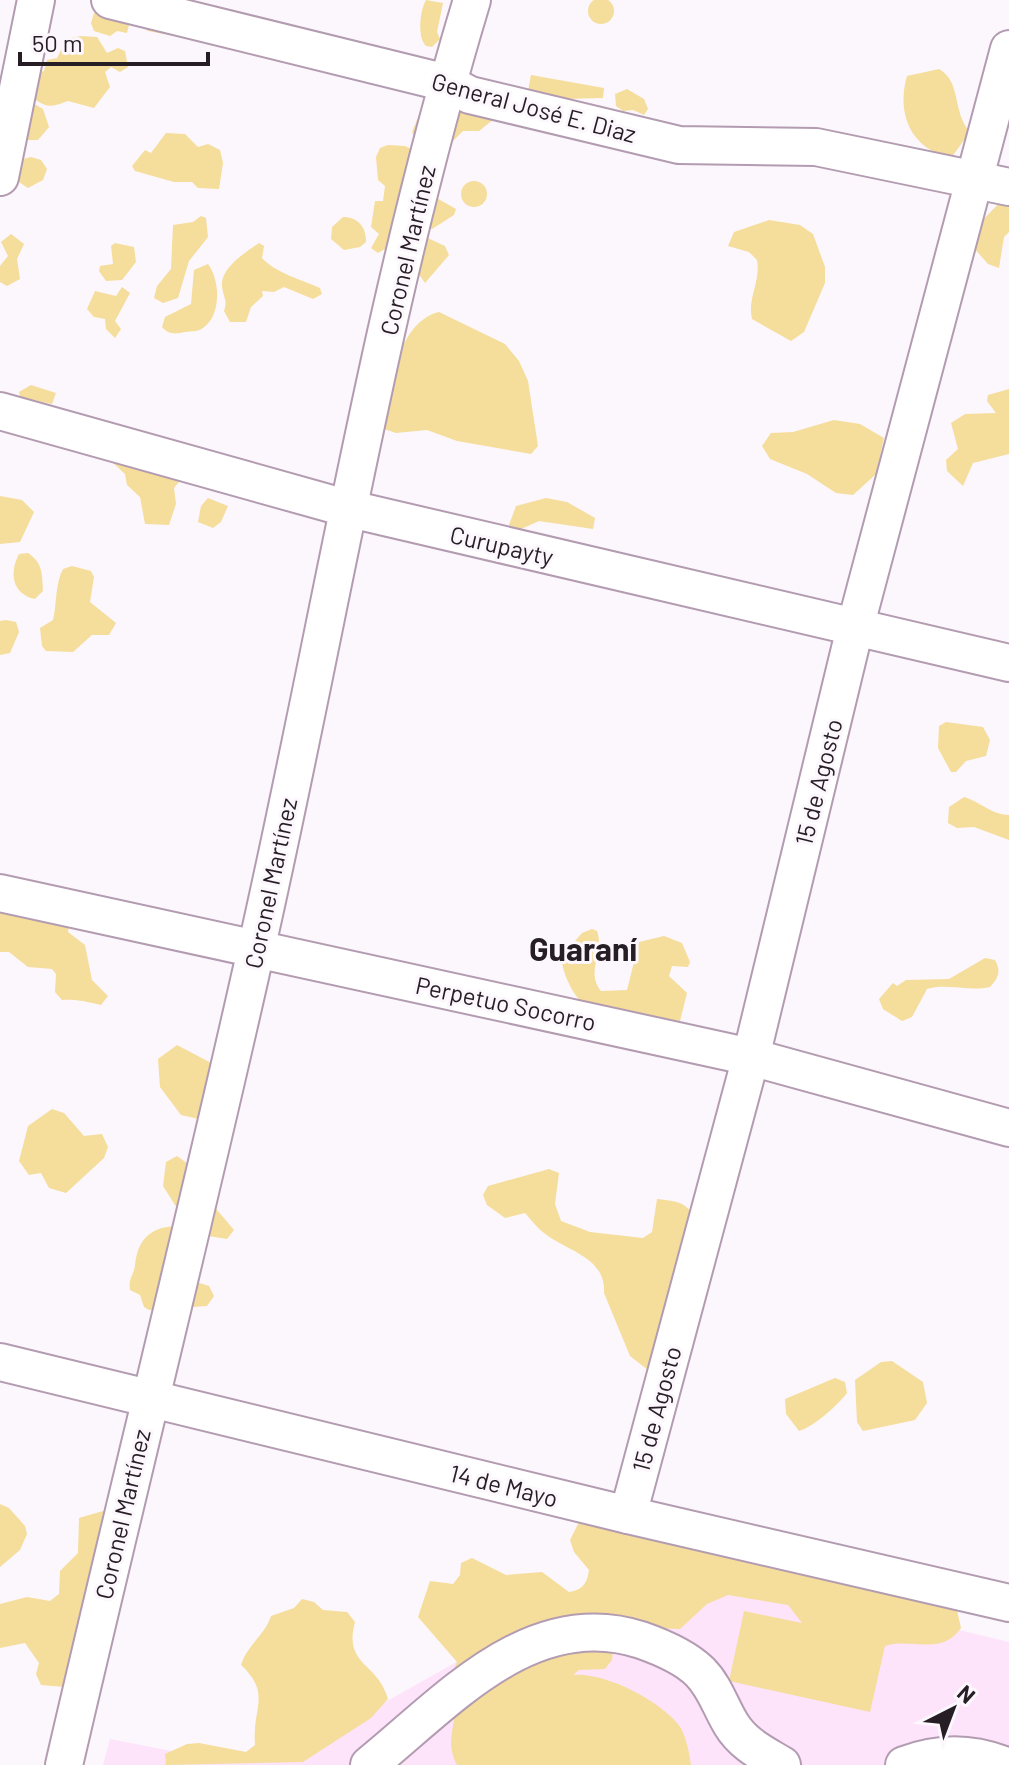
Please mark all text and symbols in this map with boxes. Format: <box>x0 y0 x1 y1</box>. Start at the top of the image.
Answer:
scale bar <box>20 16 208 66</box>
text: 50 m <box>32 28 83 57</box>
street label: General José E. Diaz <box>429 66 639 148</box>
street label: Coronel Martínez <box>373 162 441 338</box>
street label: Curupayty <box>447 519 557 571</box>
street label: 15 de Agosto <box>788 716 848 848</box>
street label: Coronel Martínez <box>238 795 302 971</box>
district label: Guaraní <box>529 929 637 967</box>
street label: Perpetuo Socorro <box>413 970 599 1036</box>
street label: 15 de Agosto <box>625 1343 687 1475</box>
street label: Coronel Martínez <box>88 1426 156 1602</box>
street label: 14 de Mayo <box>447 1458 561 1512</box>
north arrow <box>913 1669 993 1749</box>
text: N <box>953 1679 981 1708</box>

